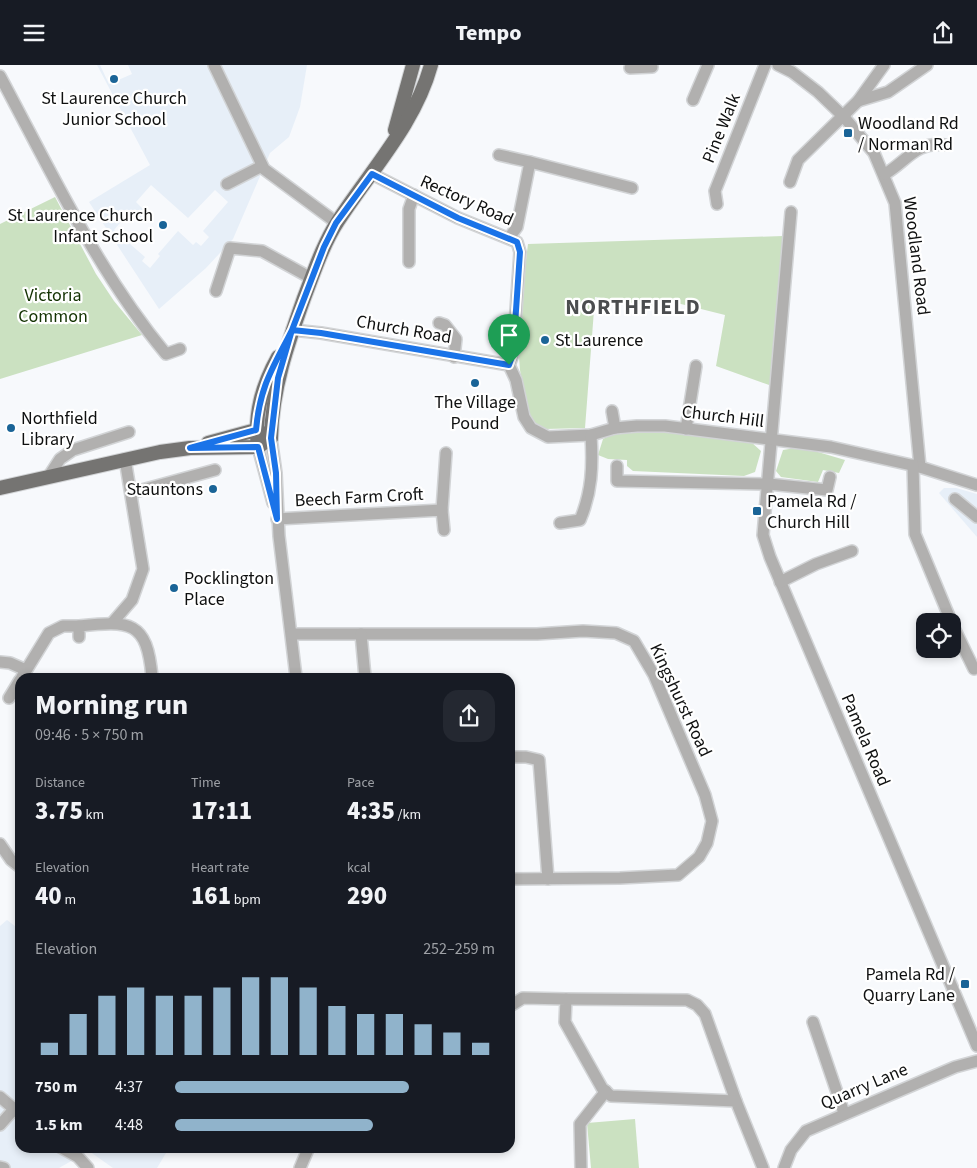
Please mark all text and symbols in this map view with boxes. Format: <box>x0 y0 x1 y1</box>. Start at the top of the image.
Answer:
text: Tempo <box>455 17 522 49</box>
icon: menu <box>20 19 48 47</box>
icon: share <box>929 19 957 47</box>
marker: St Laurence Church Junior School <box>108 73 120 85</box>
place label: St Laurence Church Junior School <box>41 86 187 132</box>
street label: Pine Walk <box>696 89 747 167</box>
place label: Woodland Rd / Norman Rd <box>858 111 959 157</box>
marker: Woodland Rd / Norman Rd <box>842 127 854 139</box>
street label: Rectory Road <box>416 169 518 232</box>
street label: Woodland Road <box>897 195 936 317</box>
place label: St Laurence Church Infant School <box>7 203 153 249</box>
marker: St Laurence Church Infant School <box>157 219 169 231</box>
park label: Victoria Common <box>18 283 88 329</box>
district label: NORTHFIELD <box>565 291 701 323</box>
street label: Church Road <box>354 309 453 350</box>
pin <box>488 314 530 365</box>
icon: arrive <box>495 321 523 349</box>
place label: St Laurence <box>555 328 643 353</box>
marker: St Laurence <box>539 334 551 346</box>
marker: The Village Pound <box>469 377 481 389</box>
place label: The Village Pound <box>434 390 516 436</box>
street label: Church Hill <box>680 399 766 434</box>
place label: Northfield Library <box>21 406 98 452</box>
marker: Northfield Library <box>5 422 17 434</box>
place label: Stauntons <box>126 477 203 502</box>
street label: Beech Farm Croft <box>294 482 424 513</box>
marker: Stauntons <box>207 483 219 495</box>
place label: Pamela Rd / Church Hill <box>767 489 857 535</box>
marker: Pamela Rd / Church Hill <box>751 505 763 517</box>
place label: Pocklington Place <box>184 566 274 612</box>
marker: Pocklington Place <box>168 582 180 594</box>
map controls <box>916 613 961 658</box>
button: locate <box>916 613 961 658</box>
street label: Kingshurst Road <box>643 639 718 761</box>
text: Morning run <box>35 685 188 725</box>
button: share <box>443 690 495 742</box>
street label: Pamela Road <box>835 690 896 790</box>
text: 09:46 · 5 × 750 m <box>35 724 144 746</box>
text: Distance <box>35 773 85 793</box>
text: Time <box>191 773 221 793</box>
text: Pace <box>347 773 374 793</box>
text: 3.75 <box>35 793 83 829</box>
text: 17:11 <box>191 793 252 829</box>
text: 4:35 <box>347 793 395 829</box>
text: km <box>83 805 104 825</box>
text: /km <box>395 805 421 825</box>
text: Elevation <box>35 858 90 878</box>
text: Heart rate <box>191 858 249 878</box>
text: kcal <box>347 858 371 878</box>
text: 40 <box>35 878 62 914</box>
text: 161 <box>191 878 231 914</box>
text: 290 <box>347 878 387 914</box>
text: m <box>62 890 76 910</box>
text: bpm <box>231 890 261 910</box>
text: Elevation <box>35 938 97 960</box>
text: 252–259 m <box>423 938 495 960</box>
place label: Pamela Rd / Quarry Lane <box>863 962 956 1008</box>
marker: Pamela Rd / Quarry Lane <box>959 978 971 990</box>
street label: Quarry Lane <box>817 1057 912 1116</box>
text: 750 m <box>35 1076 77 1098</box>
text: 4:37 <box>115 1076 143 1098</box>
text: 1.5 km <box>35 1114 82 1136</box>
text: 4:48 <box>115 1114 143 1136</box>

